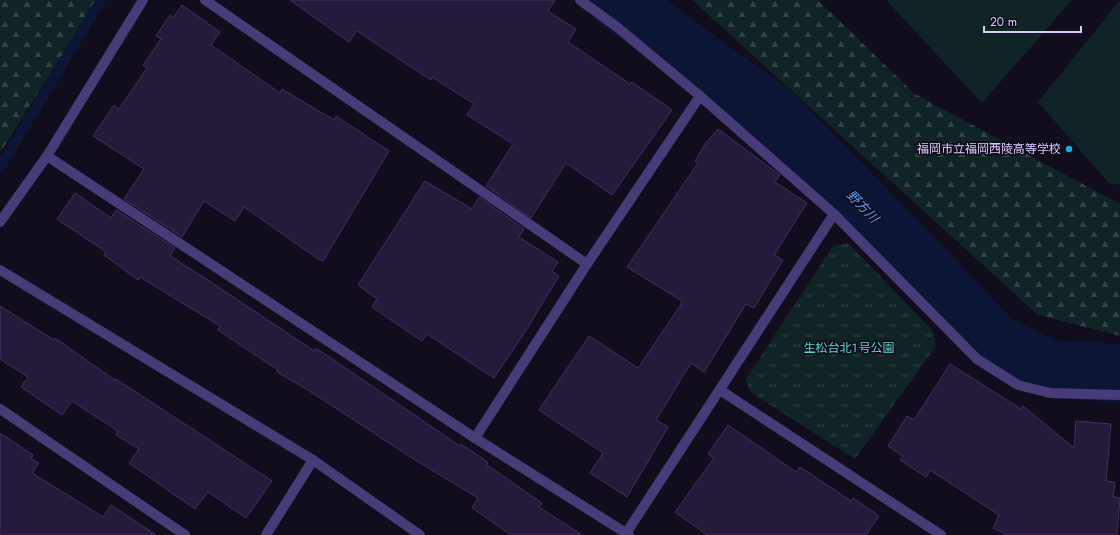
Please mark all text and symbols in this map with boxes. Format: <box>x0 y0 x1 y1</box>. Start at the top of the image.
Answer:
scale bar <box>984 8 1081 34</box>
text: 20 m <box>990 13 1017 31</box>
place label: 福岡市立福岡西陵高等学校 <box>917 140 1061 158</box>
marker: 福岡市立福岡西陵高等学校 <box>1064 144 1074 154</box>
water label: 野方川 <box>842 186 884 228</box>
park label: 生松台北１号公園 <box>804 339 894 357</box>

